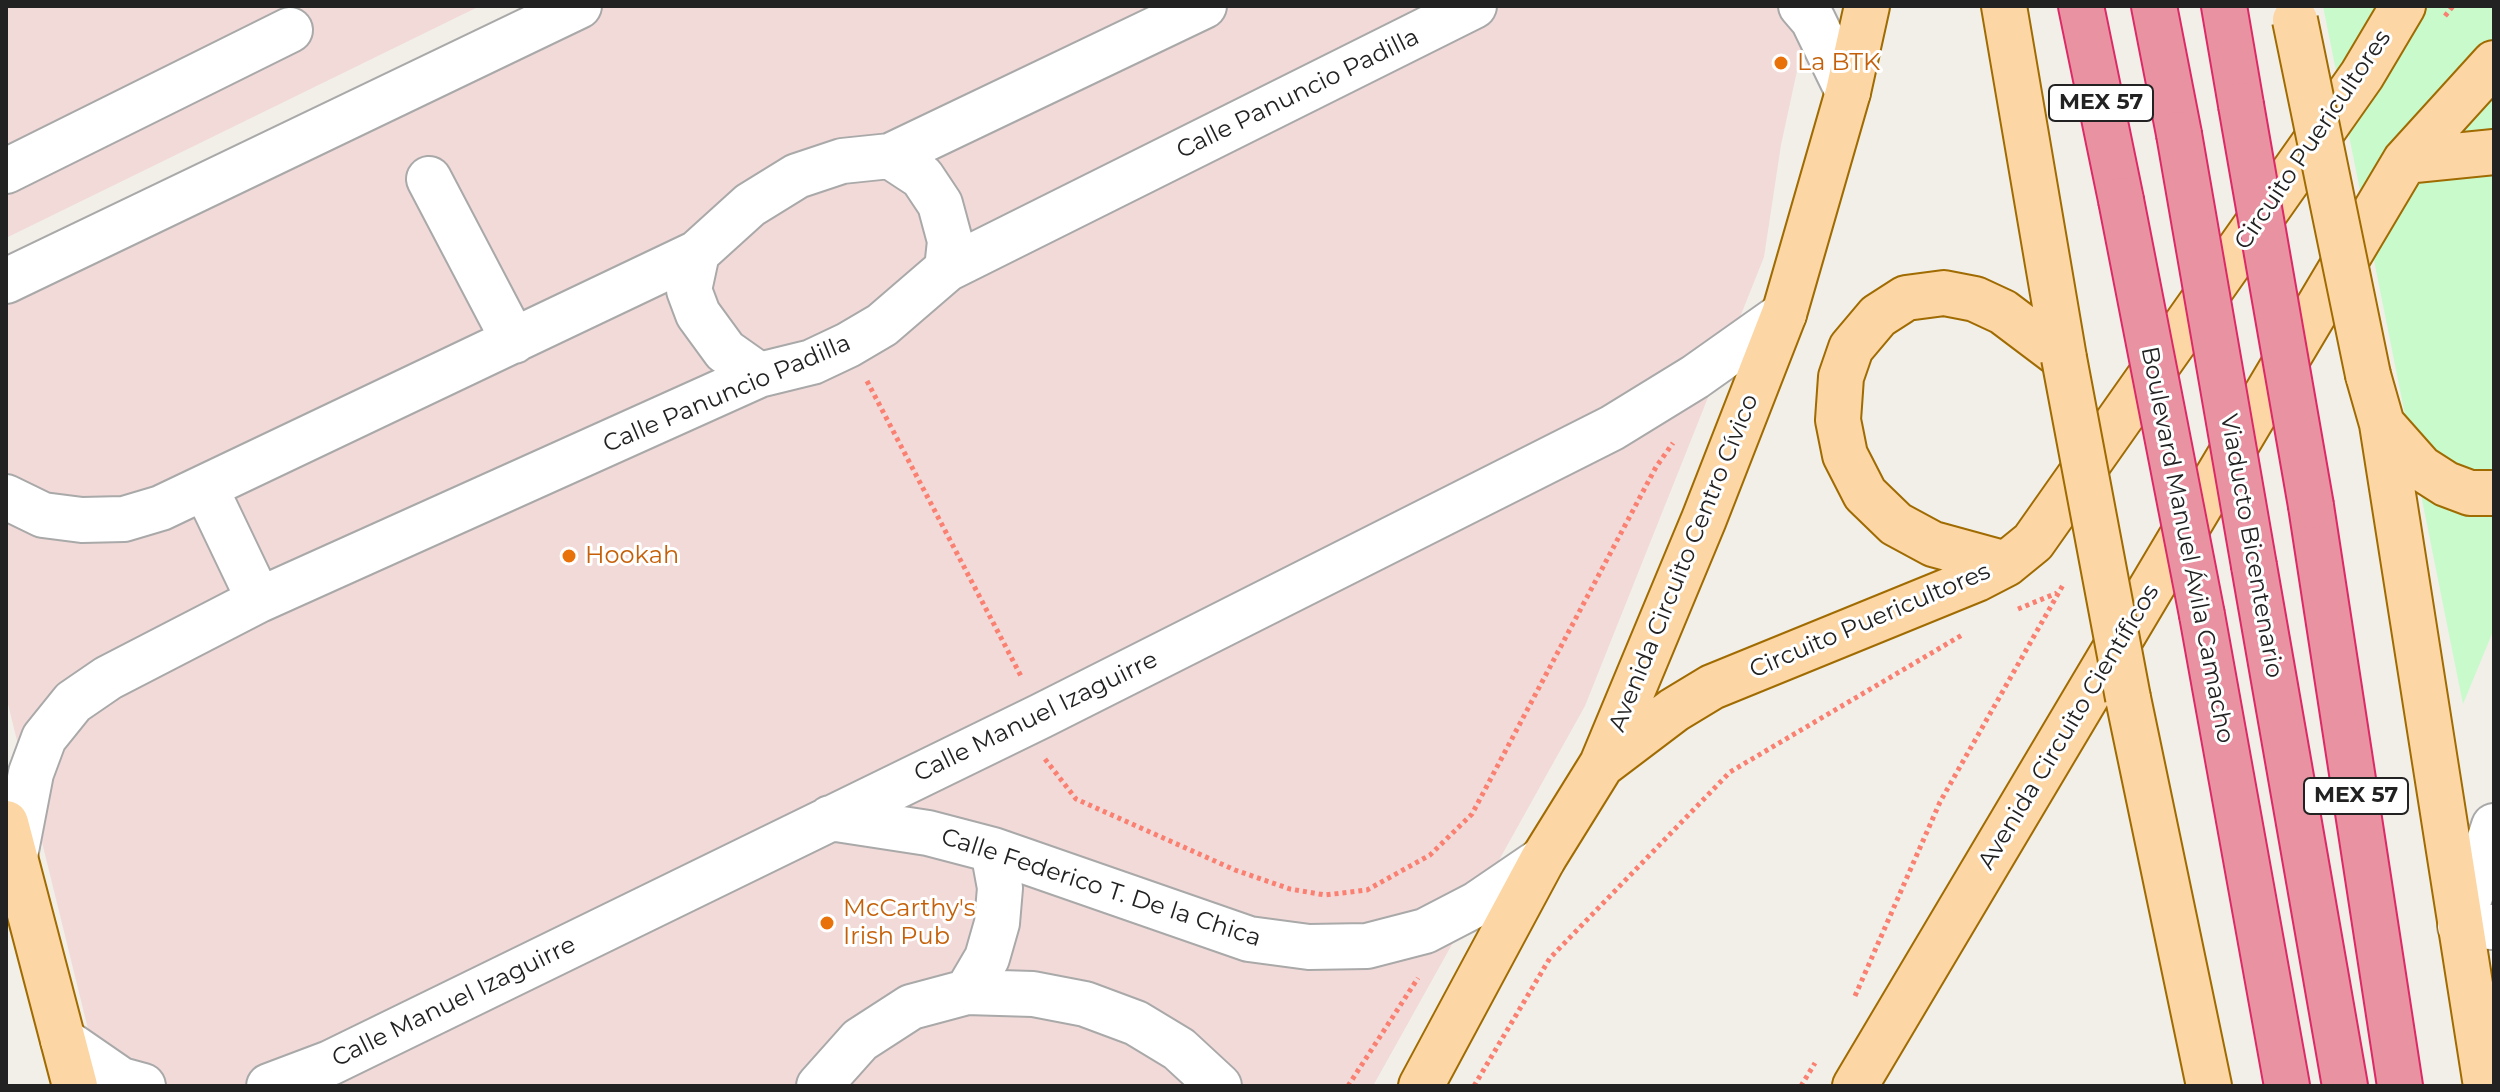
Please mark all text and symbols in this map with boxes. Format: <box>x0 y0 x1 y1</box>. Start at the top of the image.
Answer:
street label: Calle Panuncio Padilla <box>1172 23 1424 165</box>
street label: Circuito Puericultores <box>2229 25 2397 255</box>
place label: La BTK <box>1797 49 1880 77</box>
marker: La BTK <box>1772 54 1790 72</box>
road number: MEX 57 <box>2049 85 2153 121</box>
street label: Calle Panuncio Padilla <box>599 329 855 459</box>
street label: Boulevard Manuel Ávila Camacho <box>2134 344 2240 746</box>
street label: Avenida Circuito Centro Cívico <box>1603 390 1765 736</box>
street label: Viaducto Bicentenario <box>2214 412 2288 680</box>
place label: Hookah <box>585 542 679 570</box>
marker: Hookah <box>560 547 578 565</box>
street label: Circuito Puericultores <box>1745 557 1995 685</box>
street label: Avenida Circuito Científicos <box>1972 579 2166 875</box>
street label: Calle Manuel Izaguirre <box>910 645 1162 789</box>
road number: MEX 57 <box>2304 778 2408 814</box>
street label: Calle Federico T. De la Chica <box>937 823 1265 953</box>
place label: McCarthy's Irish Pub <box>843 895 975 951</box>
marker: McCarthy's Irish Pub <box>818 914 836 932</box>
street label: Calle Manuel Izaguirre <box>328 930 580 1074</box>

